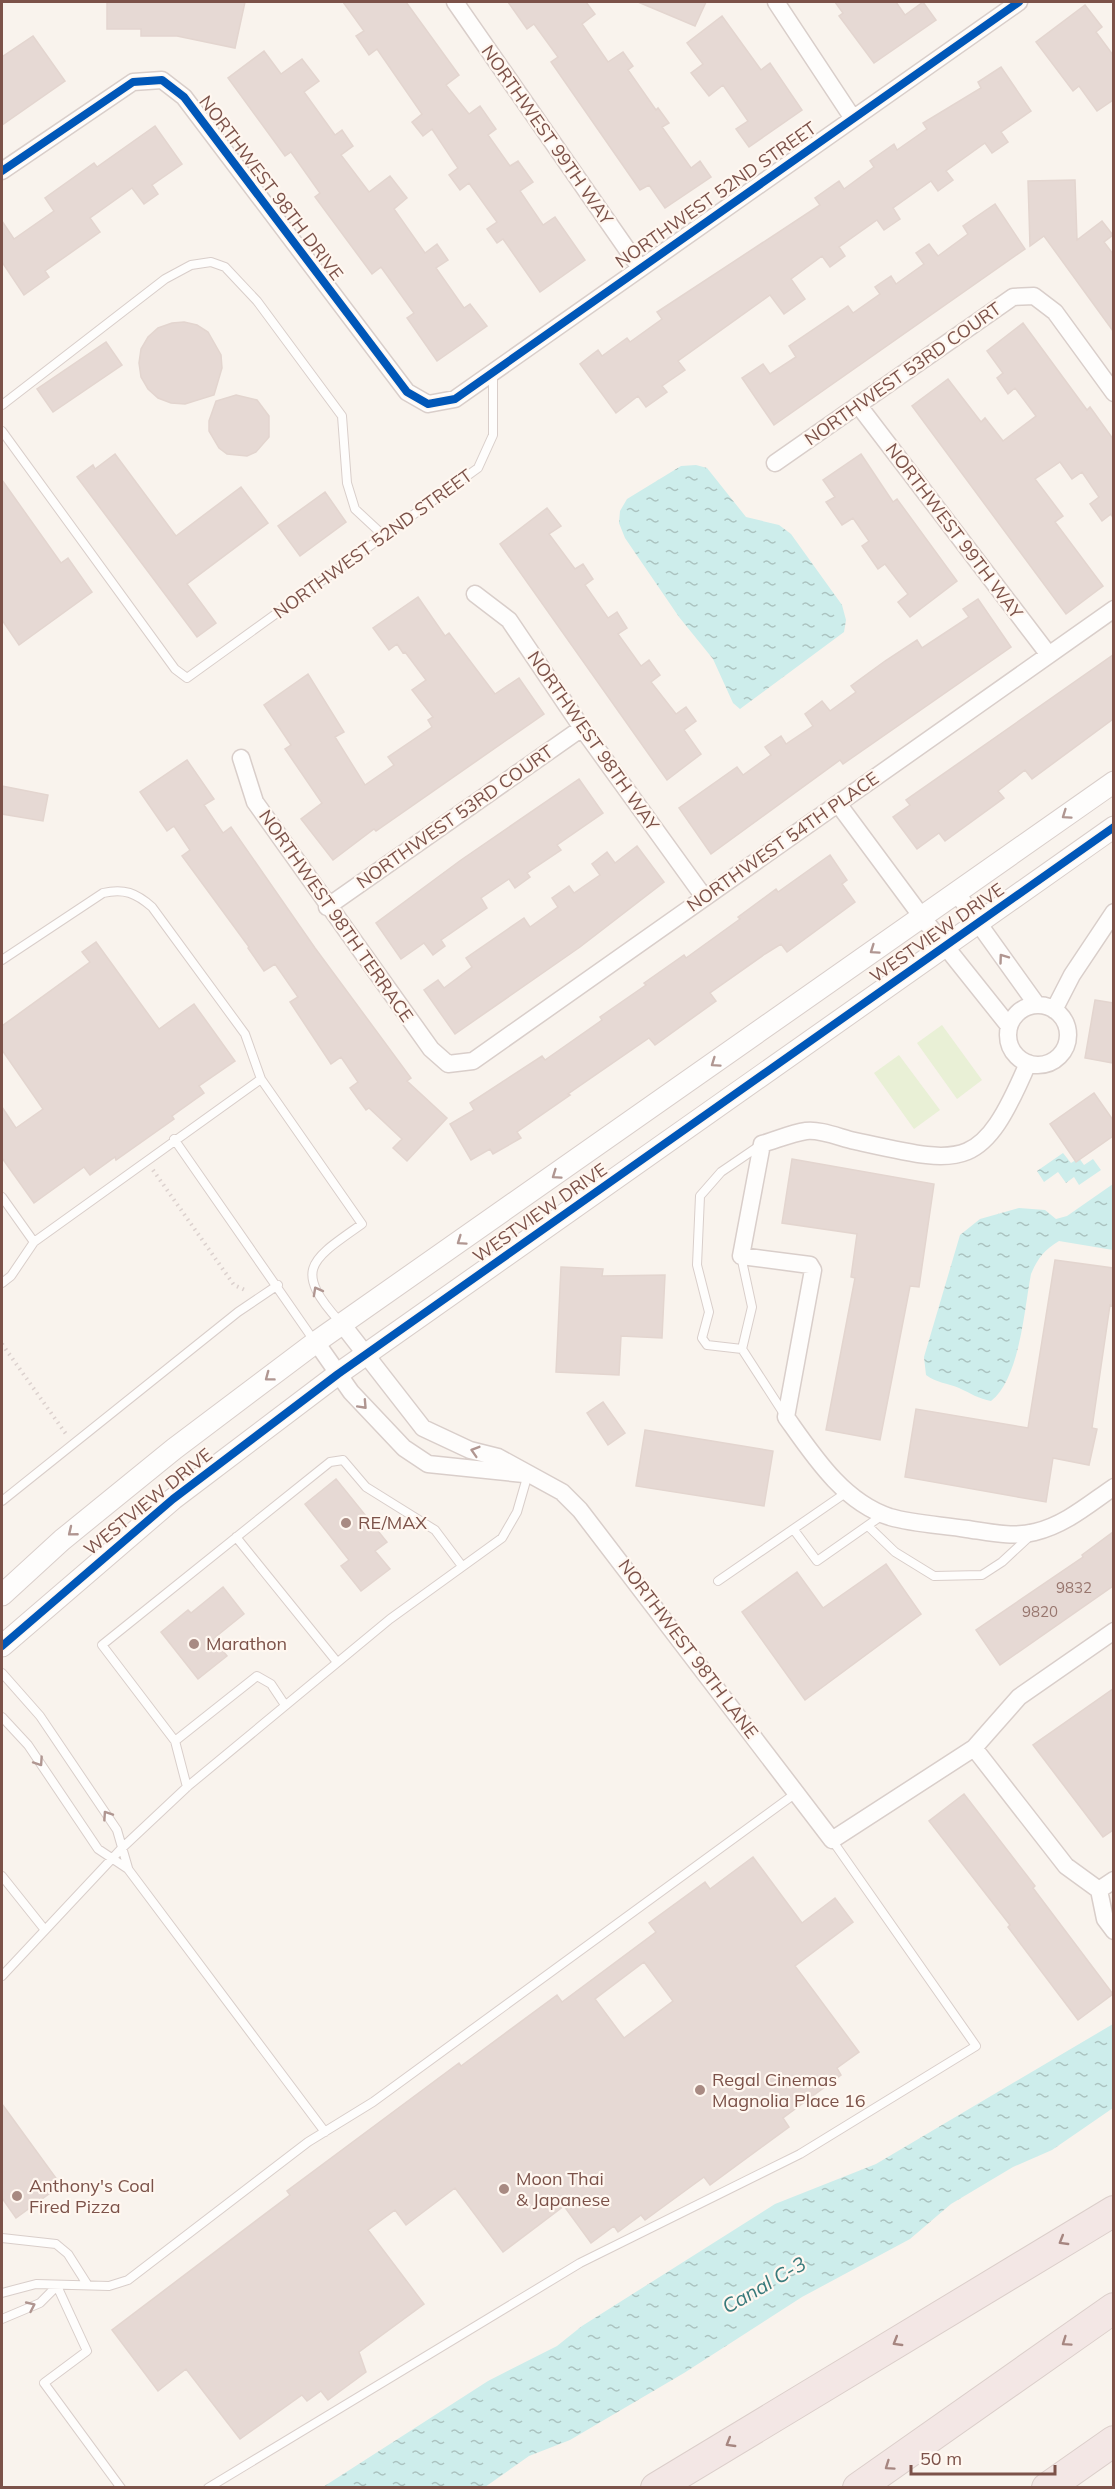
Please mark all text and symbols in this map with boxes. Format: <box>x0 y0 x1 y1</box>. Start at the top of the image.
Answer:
street label: NORTHWEST 99TH WAY <box>477 40 619 230</box>
street label: NORTHWEST 98TH DRIVE <box>194 91 348 285</box>
street label: NORTHWEST 52ND STREET <box>611 116 821 273</box>
street label: NORTHWEST 53RD COURT <box>800 297 1006 450</box>
street label: NORTHWEST 99TH WAY <box>881 438 1029 624</box>
street label: NORTHWEST 52ND STREET <box>269 464 477 624</box>
street label: NORTHWEST 98TH WAY <box>523 646 665 836</box>
street label: NORTHWEST 53RD COURT <box>352 740 558 893</box>
street label: NORTHWEST 54TH PLACE <box>682 766 883 917</box>
street label: NORTHWEST 98TH TERRACE <box>254 805 419 1026</box>
one-way arrow <box>1061 808 1072 819</box>
street label: WESTVIEW DRIVE <box>865 878 1008 987</box>
one-way arrow <box>870 943 881 954</box>
one-way arrow <box>999 953 1010 964</box>
one-way arrow <box>711 1056 722 1067</box>
street label: WESTVIEW DRIVE <box>468 1158 611 1267</box>
one-way arrow <box>551 1168 562 1179</box>
one-way arrow <box>457 1234 468 1245</box>
one-way arrow <box>313 1287 324 1298</box>
one-way arrow <box>265 1370 276 1381</box>
one-way arrow <box>356 1398 367 1409</box>
street label: WESTVIEW DRIVE <box>79 1443 217 1560</box>
one-way arrow <box>470 1445 481 1458</box>
place label: RE/MAX <box>358 1511 427 1534</box>
marker: RE/MAX <box>339 1516 353 1530</box>
one-way arrow <box>68 1525 79 1536</box>
street label: NORTHWEST 98TH LANE <box>613 1554 763 1743</box>
house number: 9832 <box>1056 1578 1092 1597</box>
house number: 9820 <box>1022 1602 1058 1621</box>
place label: Marathon <box>206 1632 287 1655</box>
marker: Marathon <box>187 1637 201 1651</box>
one-way arrow <box>32 1755 43 1766</box>
one-way arrow <box>103 1811 114 1822</box>
place label: Regal Cinemas Magnolia Place 16 <box>712 2068 866 2112</box>
marker: Regal Cinemas Magnolia Place 16 <box>693 2083 707 2097</box>
place label: Moon Thai & Japanese <box>516 2167 610 2211</box>
place label: Anthony's Coal Fired Pizza <box>29 2174 155 2218</box>
marker: Moon Thai & Japanese <box>497 2182 511 2196</box>
marker: Anthony's Coal Fired Pizza <box>10 2189 24 2203</box>
one-way arrow <box>1059 2234 1069 2246</box>
water label: Canal C-3 <box>717 2251 810 2319</box>
one-way arrow <box>25 2302 36 2314</box>
one-way arrow <box>893 2335 903 2347</box>
one-way arrow <box>1061 2335 1072 2346</box>
one-way arrow <box>726 2436 736 2447</box>
scale bar <box>911 2438 1055 2476</box>
text: 50 m <box>920 2447 962 2470</box>
one-way arrow <box>885 2459 896 2470</box>

